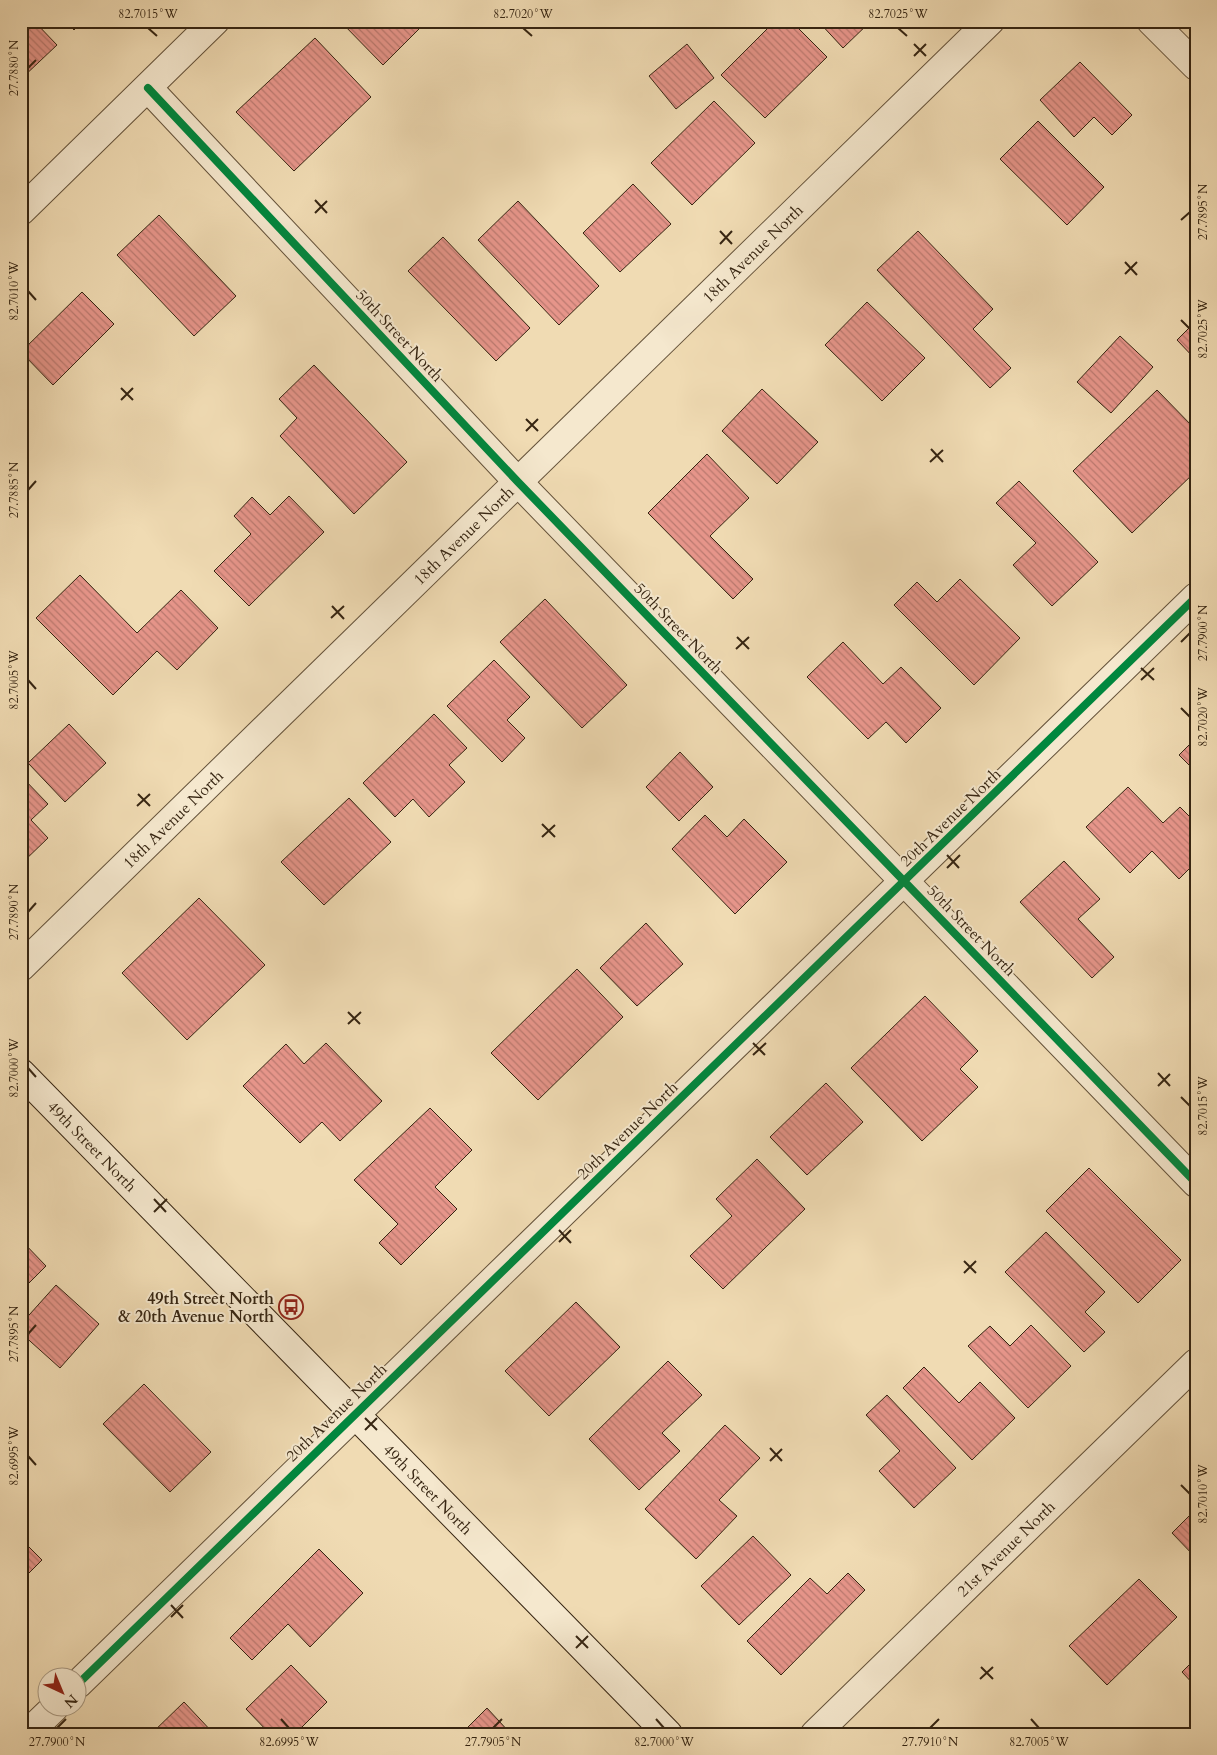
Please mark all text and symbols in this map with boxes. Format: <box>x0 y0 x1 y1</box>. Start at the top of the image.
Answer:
text: 82.7015°W <box>118 6 178 22</box>
text: 82.7020°W <box>493 6 553 22</box>
text: 82.7025°W <box>868 6 928 22</box>
text: 27.7880°N <box>6 39 22 96</box>
text: 27.7895°N <box>1195 183 1211 240</box>
street label: 18th Avenue North <box>698 199 808 308</box>
text: 82.7010°W <box>6 261 22 321</box>
street label: 50th Street North <box>351 285 448 387</box>
text: 82.7025°W <box>1195 299 1211 359</box>
text: 27.7885°N <box>6 461 22 518</box>
street label: 18th Avenue North <box>409 482 519 590</box>
street label: 50th Street North <box>629 578 728 679</box>
text: 27.7900°N <box>1195 604 1211 661</box>
text: 82.7005°W <box>6 650 22 710</box>
text: 82.7020°W <box>1195 687 1211 747</box>
street label: 20th Avenue North <box>895 764 1006 872</box>
street label: 18th Avenue North <box>118 765 229 874</box>
street label: 50th Street North <box>922 880 1021 981</box>
text: 27.7890°N <box>6 883 22 940</box>
text: 82.7000°W <box>6 1038 22 1098</box>
text: 82.7015°W <box>1195 1076 1211 1136</box>
street label: 20th Avenue North <box>572 1077 683 1185</box>
street label: 49th Street North <box>42 1096 141 1197</box>
place label: 49th Street North & 20th Avenue North <box>118 1288 274 1328</box>
bus stop icon: 49th Street North & 20th Avenue North <box>278 1294 304 1320</box>
text: 27.7895°N <box>6 1305 22 1362</box>
street label: 20th Avenue North <box>281 1359 392 1467</box>
text: 82.6995°W <box>6 1426 22 1486</box>
street label: 49th Street North <box>378 1439 477 1540</box>
text: 82.7010°W <box>1195 1464 1211 1524</box>
street label: 21st Avenue North <box>952 1496 1060 1602</box>
north arrow <box>38 1668 88 1718</box>
text: N <box>60 1690 82 1712</box>
text: 27.7900°N <box>29 1734 86 1750</box>
text: 82.6995°W <box>259 1734 319 1750</box>
text: 27.7905°N <box>465 1734 522 1750</box>
text: 82.7000°W <box>634 1734 694 1750</box>
text: 27.7910°N <box>902 1734 959 1750</box>
text: 82.7005°W <box>1009 1734 1069 1750</box>

